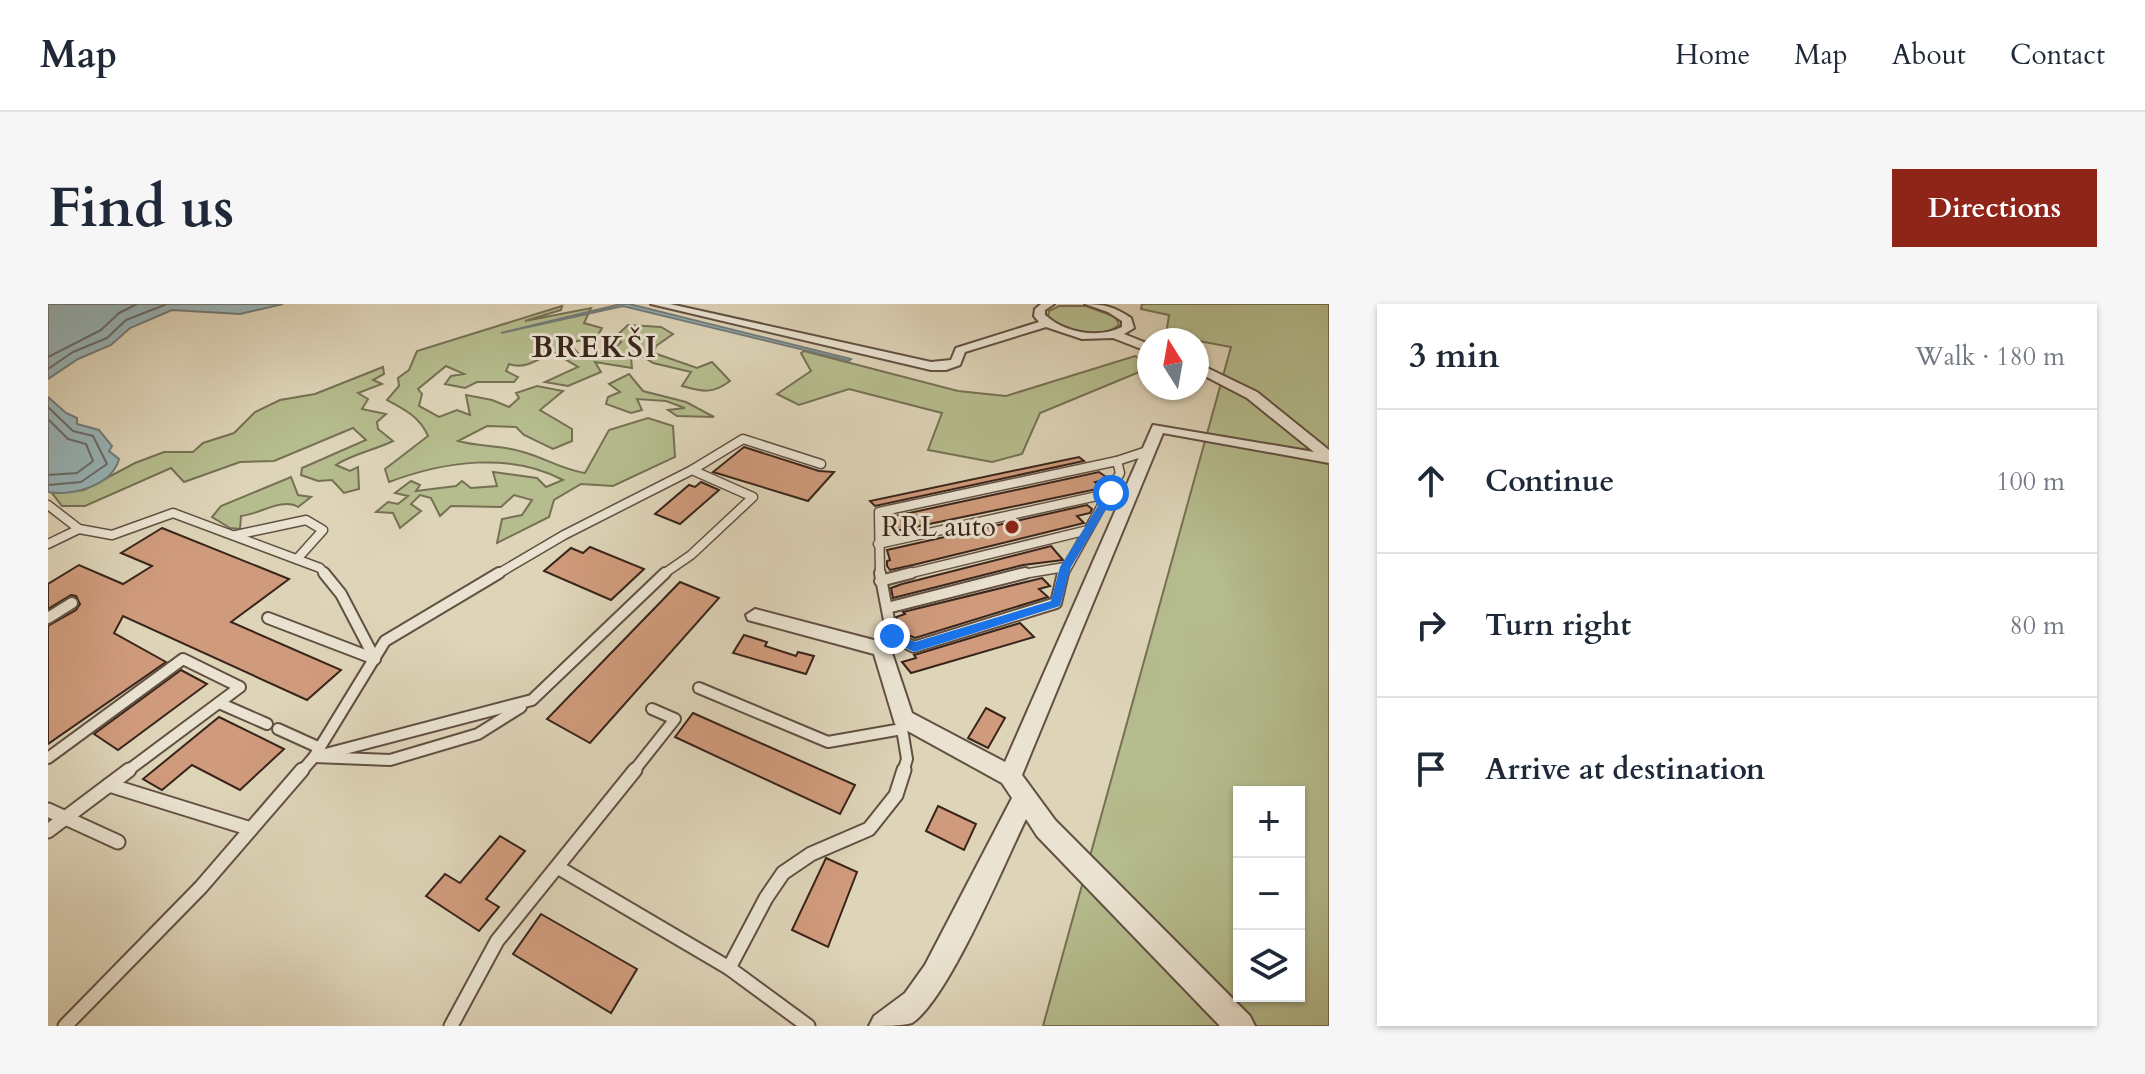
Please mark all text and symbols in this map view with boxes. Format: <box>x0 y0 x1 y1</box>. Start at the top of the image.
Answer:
text: Map <box>40 29 117 81</box>
text: Home <box>1675 36 1750 74</box>
text: Map <box>1794 36 1848 74</box>
text: About <box>1892 36 1966 74</box>
text: Contact <box>2010 36 2105 74</box>
button: Directions <box>1892 169 2097 247</box>
text: Find us <box>48 171 234 246</box>
district label: BREKŠI <box>532 327 658 368</box>
north arrow <box>1137 328 1209 400</box>
text: 3 min <box>1409 333 1500 379</box>
text: Walk · 180 m <box>1915 339 2065 374</box>
icon: ahead <box>1409 459 1453 503</box>
text: Continue <box>1485 461 1614 502</box>
text: 100 m <box>1996 464 2065 499</box>
route start <box>1093 475 1129 511</box>
place label: RRL auto <box>881 508 996 546</box>
marker: RRL auto <box>1003 518 1021 536</box>
icon: right <box>1409 603 1453 647</box>
text: Turn right <box>1485 605 1631 646</box>
text: 80 m <box>2009 608 2065 643</box>
route end <box>874 618 910 654</box>
icon: arrive <box>1409 747 1453 791</box>
text: Arrive at destination <box>1485 749 1765 790</box>
map controls <box>1233 786 1305 1002</box>
button: + <box>1233 786 1305 858</box>
button: − <box>1233 858 1305 930</box>
button: layers <box>1233 930 1305 1002</box>

